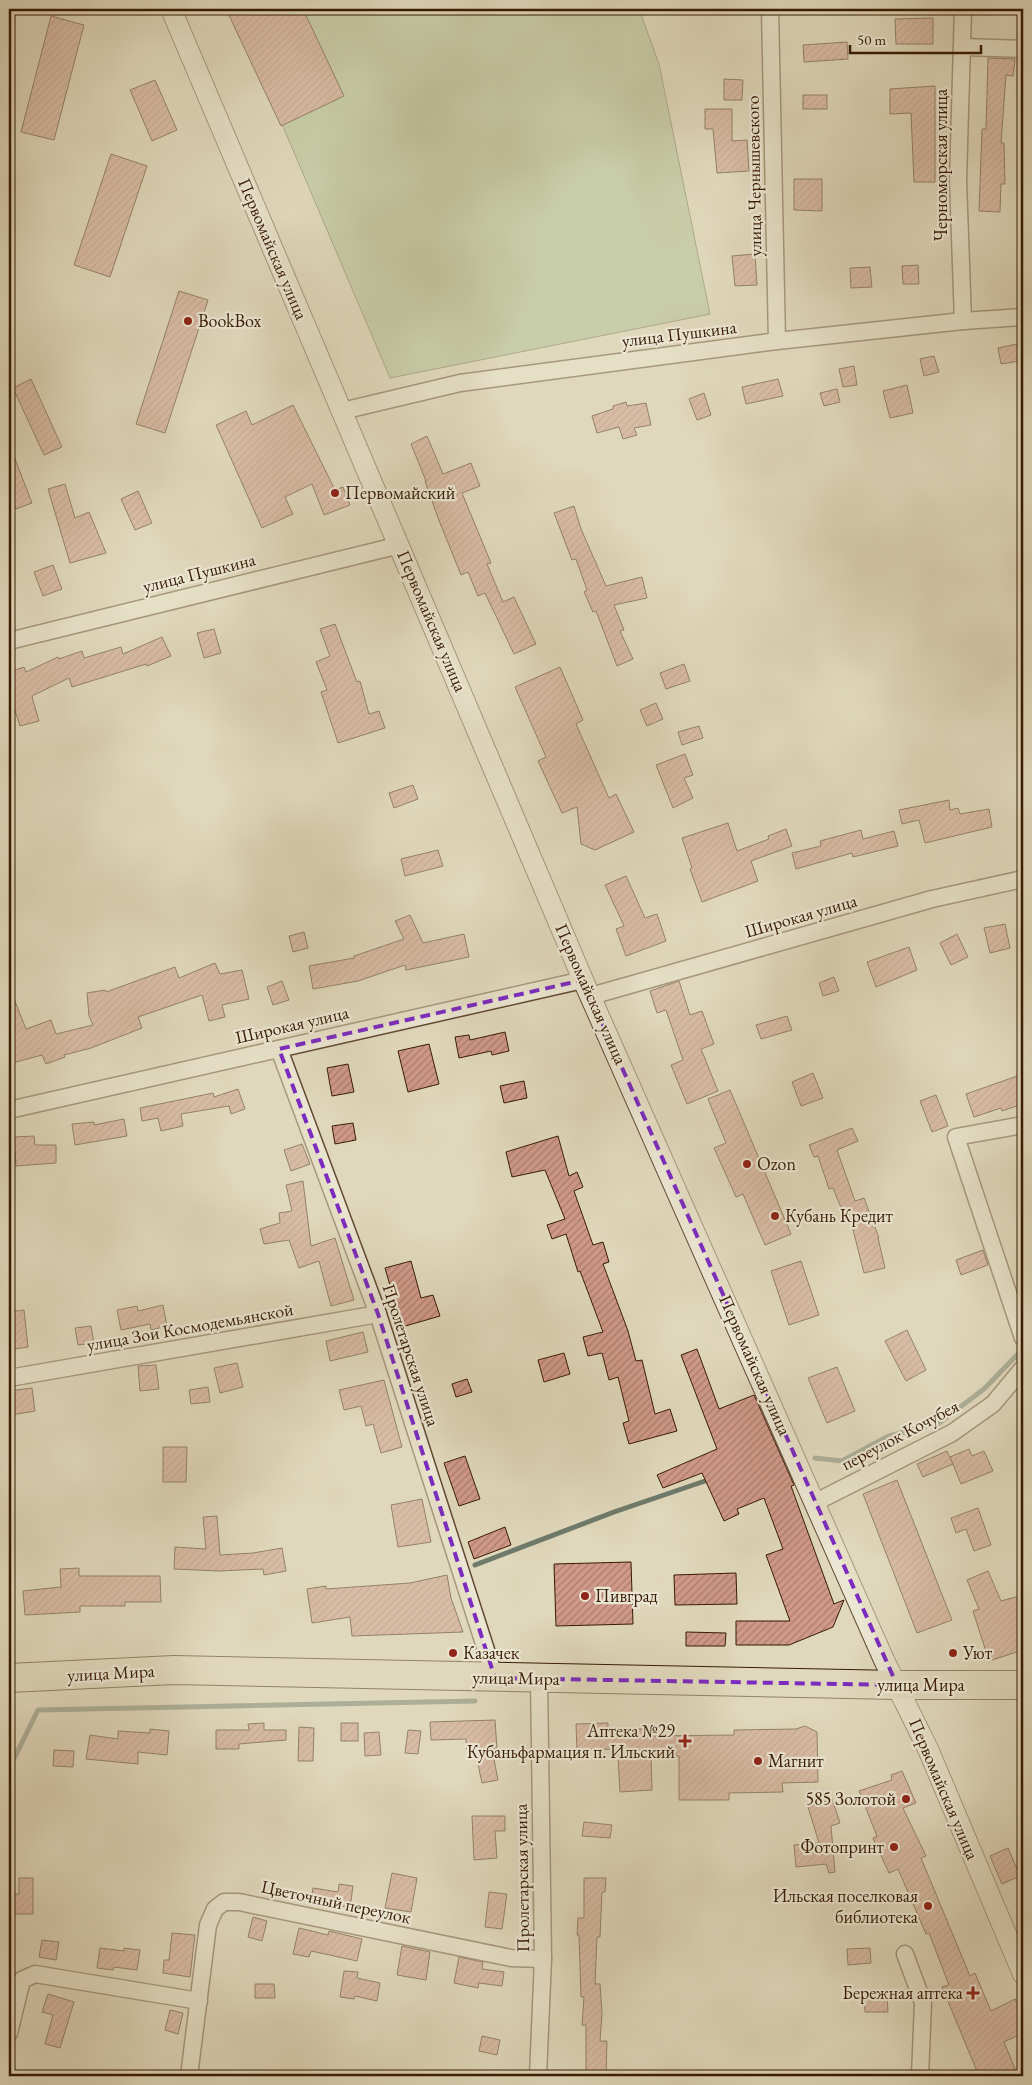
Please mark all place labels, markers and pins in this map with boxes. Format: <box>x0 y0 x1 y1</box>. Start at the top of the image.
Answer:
place label: BookBox <box>198 309 261 332</box>
marker: BookBox <box>182 315 194 327</box>
place label: Первомайский <box>345 481 456 504</box>
marker: Первомайский <box>329 487 341 499</box>
place label: Ozon <box>757 1152 796 1175</box>
marker: Ozon <box>741 1158 753 1170</box>
place label: Кубань Кредит <box>785 1204 894 1227</box>
marker: Кубань Кредит <box>769 1210 781 1222</box>
place label: Пивград <box>595 1584 658 1607</box>
marker: Пивград <box>579 1590 591 1602</box>
place label: Казачек <box>463 1641 520 1664</box>
place label: Уют <box>962 1641 993 1664</box>
marker: Казачек <box>447 1647 459 1659</box>
marker: Уют <box>947 1647 959 1659</box>
place label: Аптека №29 Кубаньфармация п. Ильский <box>467 1719 675 1763</box>
marker: Аптека №29 Кубаньфармация п. Ильский <box>679 1735 691 1747</box>
place label: Магнит <box>768 1749 824 1772</box>
marker: Магнит <box>752 1755 764 1767</box>
place label: 585 Золотой <box>805 1787 896 1810</box>
marker: 585 Золотой <box>900 1793 912 1805</box>
place label: Фотопринт <box>800 1835 885 1858</box>
marker: Фотопринт <box>888 1841 900 1853</box>
place label: Ильская поселковая библиотека <box>773 1884 919 1928</box>
marker: Ильская поселковая библиотека <box>922 1900 934 1912</box>
place label: Бережная аптека <box>842 1981 964 2004</box>
marker: Бережная аптека <box>967 1987 979 1999</box>

